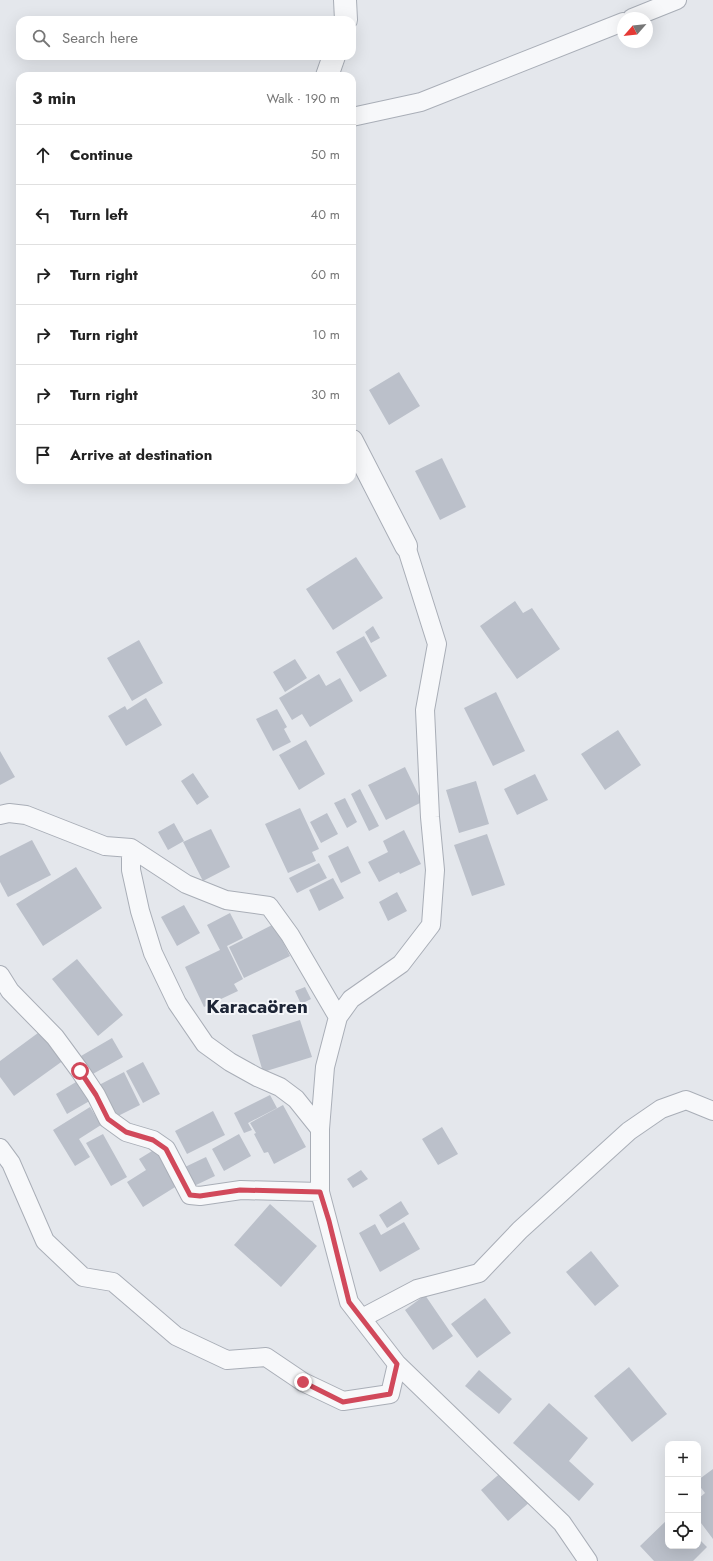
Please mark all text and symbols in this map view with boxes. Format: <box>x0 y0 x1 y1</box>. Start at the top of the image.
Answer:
north arrow <box>617 12 653 48</box>
search box <box>16 16 356 60</box>
icon: search <box>30 27 52 49</box>
text: Search here <box>62 27 138 49</box>
text: 3 min <box>32 86 76 110</box>
text: Walk · 190 m <box>267 89 340 108</box>
icon: ahead <box>32 144 54 166</box>
text: Continue <box>70 144 133 166</box>
text: 50 m <box>311 145 340 164</box>
icon: left <box>32 204 54 226</box>
text: Turn left <box>70 204 128 226</box>
text: 40 m <box>311 205 340 224</box>
icon: right <box>32 264 54 286</box>
text: Turn right <box>70 264 138 286</box>
text: 60 m <box>311 265 340 284</box>
icon: right <box>32 324 54 346</box>
text: Turn right <box>70 324 138 346</box>
text: 10 m <box>312 325 340 344</box>
icon: right <box>32 384 54 406</box>
text: Turn right <box>70 384 138 406</box>
text: 30 m <box>311 385 340 404</box>
icon: arrive <box>32 444 54 466</box>
text: Arrive at destination <box>70 444 212 466</box>
district label: Karacaören <box>206 993 308 1020</box>
route start <box>71 1062 89 1080</box>
route end <box>294 1373 312 1391</box>
map controls <box>665 1441 701 1549</box>
button: + <box>665 1441 701 1477</box>
button: − <box>665 1477 701 1513</box>
button: locate <box>665 1513 701 1549</box>

